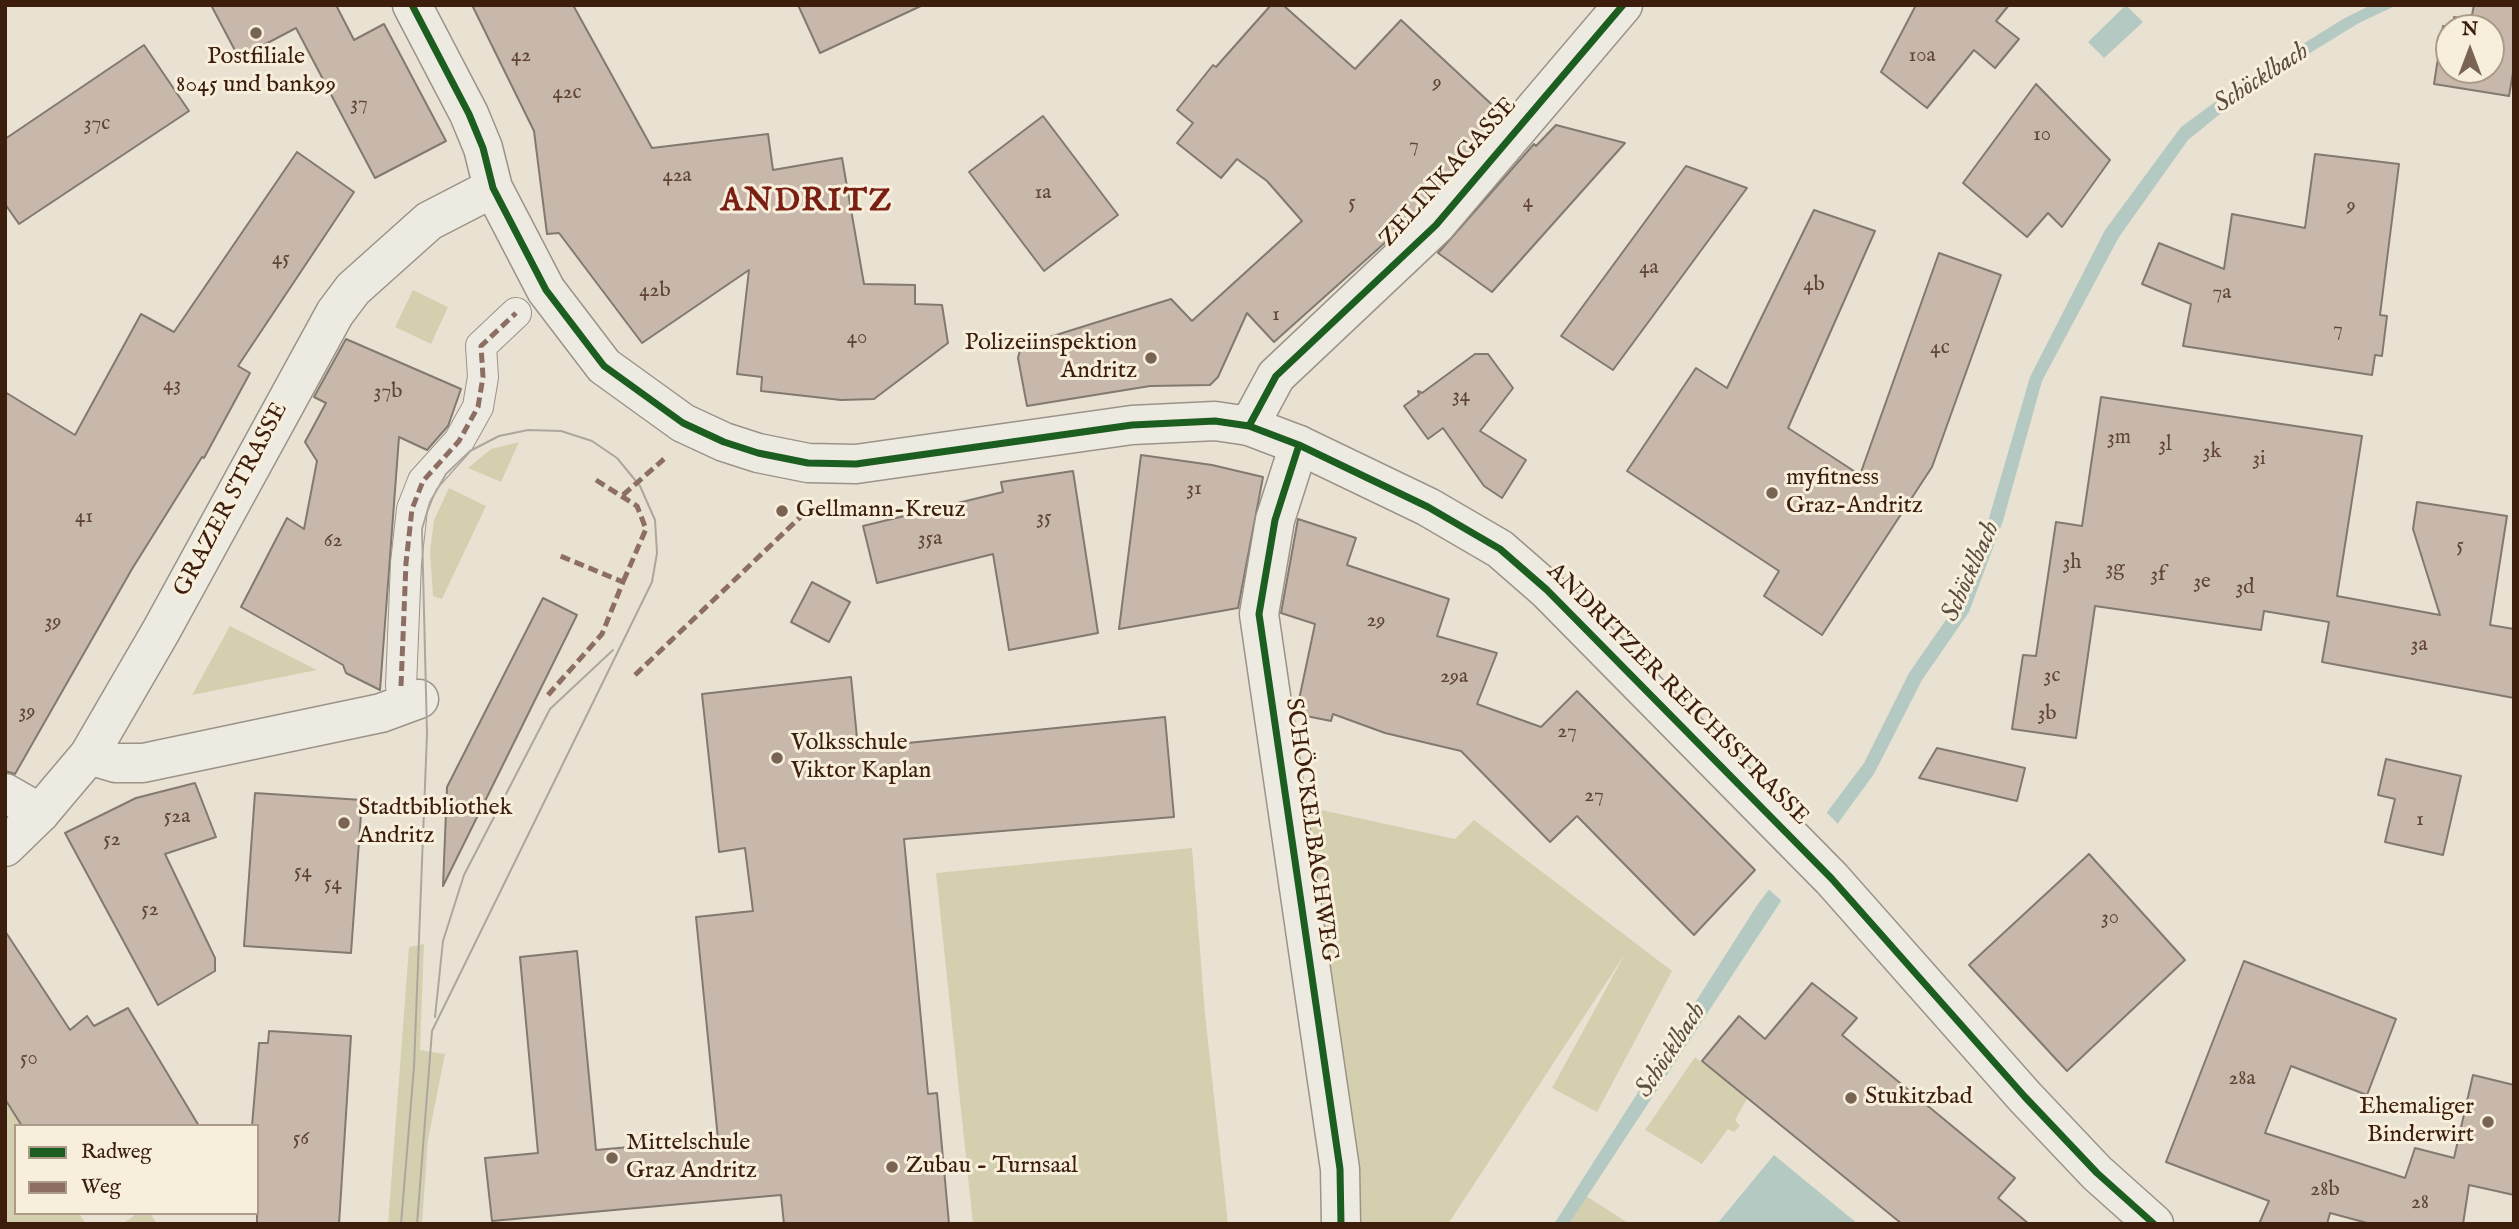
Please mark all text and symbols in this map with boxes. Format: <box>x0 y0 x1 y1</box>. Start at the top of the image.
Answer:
north arrow <box>2435 14 2505 84</box>
text: N <box>2462 18 2478 42</box>
marker: Postfiliale 8045 und bank99 <box>248 25 264 41</box>
water label: Schöcklbach <box>2209 37 2315 121</box>
place label: Postfiliale 8045 und bank99 <box>176 44 336 100</box>
house number: 42 <box>511 44 531 70</box>
house number: 10a <box>1908 44 1936 70</box>
house number: 9 <box>1432 71 1442 97</box>
house number: 42c <box>552 81 582 107</box>
house number: 37 <box>350 92 368 118</box>
street label: ZELINKAGASSE <box>1374 92 1524 254</box>
house number: 37c <box>84 112 110 138</box>
house number: 10 <box>2033 123 2051 149</box>
house number: 7 <box>1409 134 1419 160</box>
house number: 42a <box>662 164 692 190</box>
house number: 1a <box>1035 181 1051 207</box>
district label: ANDRITZ <box>722 184 892 222</box>
house number: 4 <box>1523 190 1533 216</box>
house number: 5 <box>1348 191 1356 217</box>
house number: 9 <box>2346 194 2356 220</box>
house number: 45 <box>272 247 290 273</box>
house number: 4a <box>1639 256 1659 282</box>
house number: 4b <box>1803 273 1825 299</box>
house number: 42b <box>639 279 671 305</box>
house number: 7a <box>2213 281 2231 307</box>
house number: 1 <box>1272 303 1280 329</box>
house number: 7 <box>2333 318 2343 344</box>
house number: 40 <box>847 326 867 352</box>
place label: Polizeiinspektion Andritz <box>965 330 1137 386</box>
house number: 4c <box>1930 336 1950 362</box>
marker: Polizeiinspektion Andritz <box>1143 350 1159 366</box>
house number: 43 <box>163 373 181 399</box>
house number: 37b <box>374 380 402 406</box>
house number: 34 <box>1452 384 1470 410</box>
street label: GRAZER STRASSE <box>169 398 295 602</box>
house number: 3m <box>2107 426 2131 452</box>
house number: 3l <box>2158 433 2172 459</box>
house number: 3k <box>2202 440 2222 466</box>
house number: 3i <box>2252 447 2266 473</box>
place label: myfitness Graz-Andritz <box>1786 465 1923 521</box>
house number: 31 <box>1186 477 1202 503</box>
marker: myfitness Graz-Andritz <box>1764 485 1780 501</box>
place label: Gellmann-Kreuz <box>796 497 966 525</box>
marker: Gellmann-Kreuz <box>774 503 790 519</box>
house number: 41 <box>75 505 93 531</box>
house number: 35 <box>1036 506 1052 532</box>
water label: Schöcklbach <box>1936 517 2008 627</box>
house number: 35a <box>918 527 942 553</box>
house number: 62 <box>324 529 342 555</box>
house number: 5 <box>2456 534 2464 560</box>
house number: 3h <box>2062 551 2082 577</box>
house number: 3g <box>2105 557 2125 583</box>
street label: ANDRITZER REICHSSTRASSE <box>1540 558 1814 832</box>
house number: 3f <box>2150 563 2166 589</box>
house number: 3e <box>2193 570 2211 596</box>
house number: 3d <box>2235 576 2255 602</box>
house number: 29 <box>1366 609 1386 635</box>
house number: 39 <box>44 610 62 636</box>
house number: 3a <box>2411 633 2427 659</box>
house number: 3c <box>2044 664 2060 690</box>
house number: 29a <box>1440 665 1468 691</box>
street label: SCHÖCKELBACHWEG <box>1277 696 1343 964</box>
house number: 39 <box>18 700 36 726</box>
house number: 3b <box>2037 702 2057 728</box>
house number: 27 <box>1557 720 1577 746</box>
place label: Volksschule Viktor Kaplan <box>791 730 931 786</box>
marker: Volksschule Viktor Kaplan <box>769 750 785 766</box>
house number: 27 <box>1584 784 1604 810</box>
place label: Stadtbibliothek Andritz <box>358 795 512 851</box>
house number: 52a <box>164 805 190 831</box>
house number: 1 <box>2416 808 2424 834</box>
marker: Stadtbibliothek Andritz <box>336 815 352 831</box>
house number: 52 <box>103 828 121 854</box>
house number: 54 <box>294 860 312 886</box>
house number: 54 <box>324 872 342 898</box>
house number: 52 <box>141 898 159 924</box>
house number: 30 <box>2101 906 2119 932</box>
water label: Schöcklbach <box>1630 998 1714 1104</box>
house number: 50 <box>20 1047 38 1073</box>
house number: 28a <box>2228 1067 2256 1093</box>
place label: Stukitzbad <box>1865 1084 1973 1112</box>
marker: Stukitzbad <box>1843 1090 1859 1106</box>
place label: Ehemaliger Binderwirt <box>2359 1094 2474 1150</box>
marker: Ehemaliger Binderwirt <box>2480 1114 2496 1130</box>
legend <box>14 1124 259 1215</box>
house number: 56 <box>293 1127 309 1153</box>
place label: Mittelschule Graz Andritz <box>626 1130 757 1186</box>
text: Radweg <box>81 1139 152 1166</box>
marker: Mittelschule Graz Andritz <box>604 1150 620 1166</box>
place label: Zubau - Turnsaal <box>906 1153 1078 1181</box>
marker: Zubau - Turnsaal <box>884 1159 900 1175</box>
text: Weg <box>81 1174 121 1201</box>
house number: 28b <box>2310 1178 2340 1204</box>
house number: 28 <box>2411 1191 2429 1217</box>

